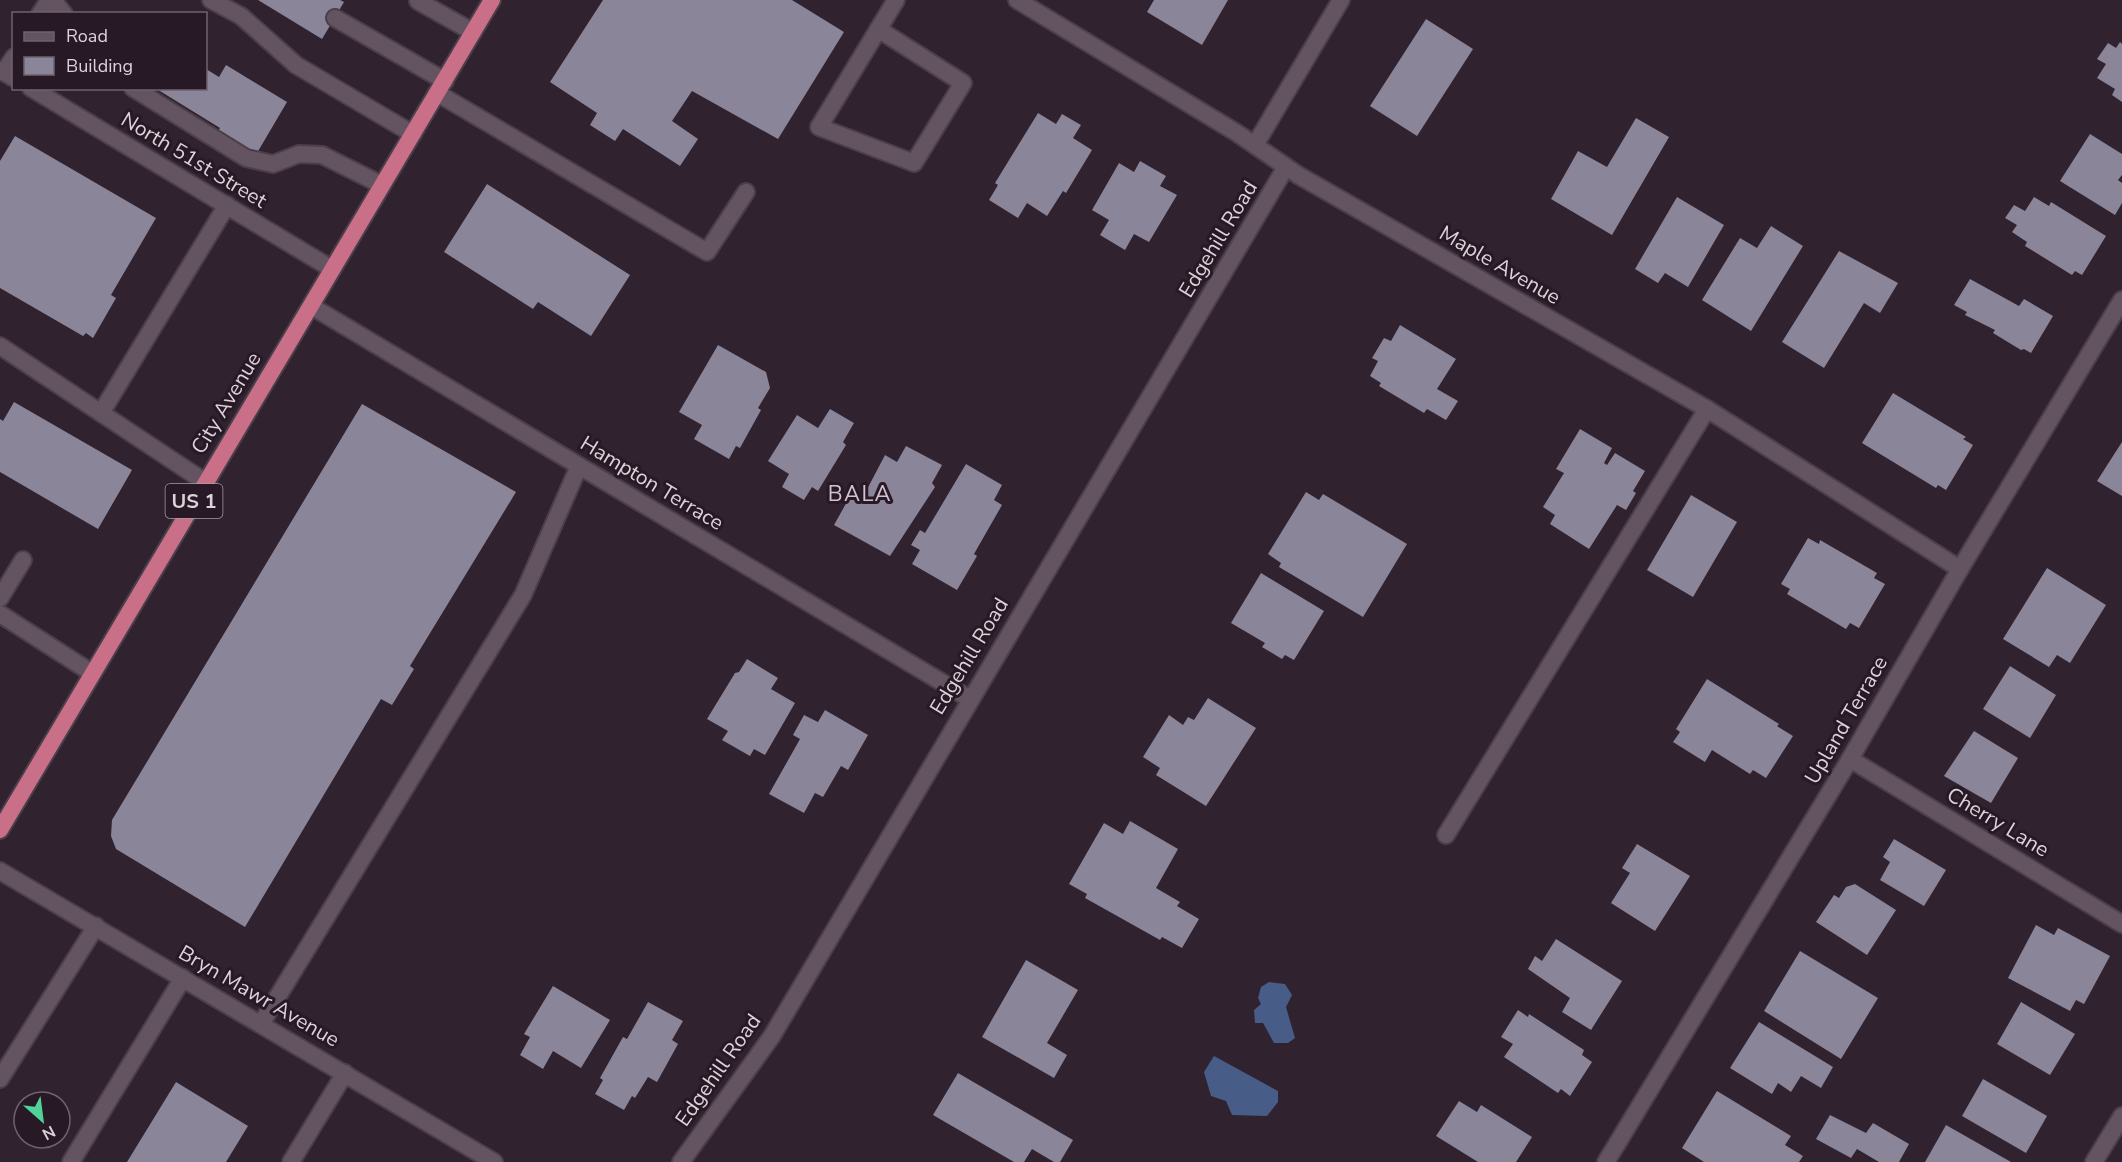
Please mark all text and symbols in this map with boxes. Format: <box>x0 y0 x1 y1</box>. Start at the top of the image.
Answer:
legend <box>12 12 207 90</box>
text: Road <box>66 24 108 48</box>
text: Building <box>66 54 133 78</box>
street label: North 51st Street <box>116 105 273 215</box>
street label: Edgehill Road <box>1172 175 1264 303</box>
street label: Maple Avenue <box>1434 219 1566 311</box>
street label: City Avenue <box>185 347 267 459</box>
street label: Hampton Terrace <box>575 429 729 537</box>
district label: BALA <box>828 479 892 509</box>
road number: US 1 <box>166 484 222 518</box>
street label: Edgehill Road <box>923 592 1015 720</box>
street label: Upland Terrace <box>1798 651 1894 789</box>
street label: Cherry Lane <box>1942 780 2054 864</box>
street label: Bryn Mawr Avenue <box>173 939 345 1053</box>
street label: Edgehill Road <box>669 1008 767 1132</box>
north arrow <box>12 1090 72 1150</box>
text: N <box>38 1120 59 1145</box>

